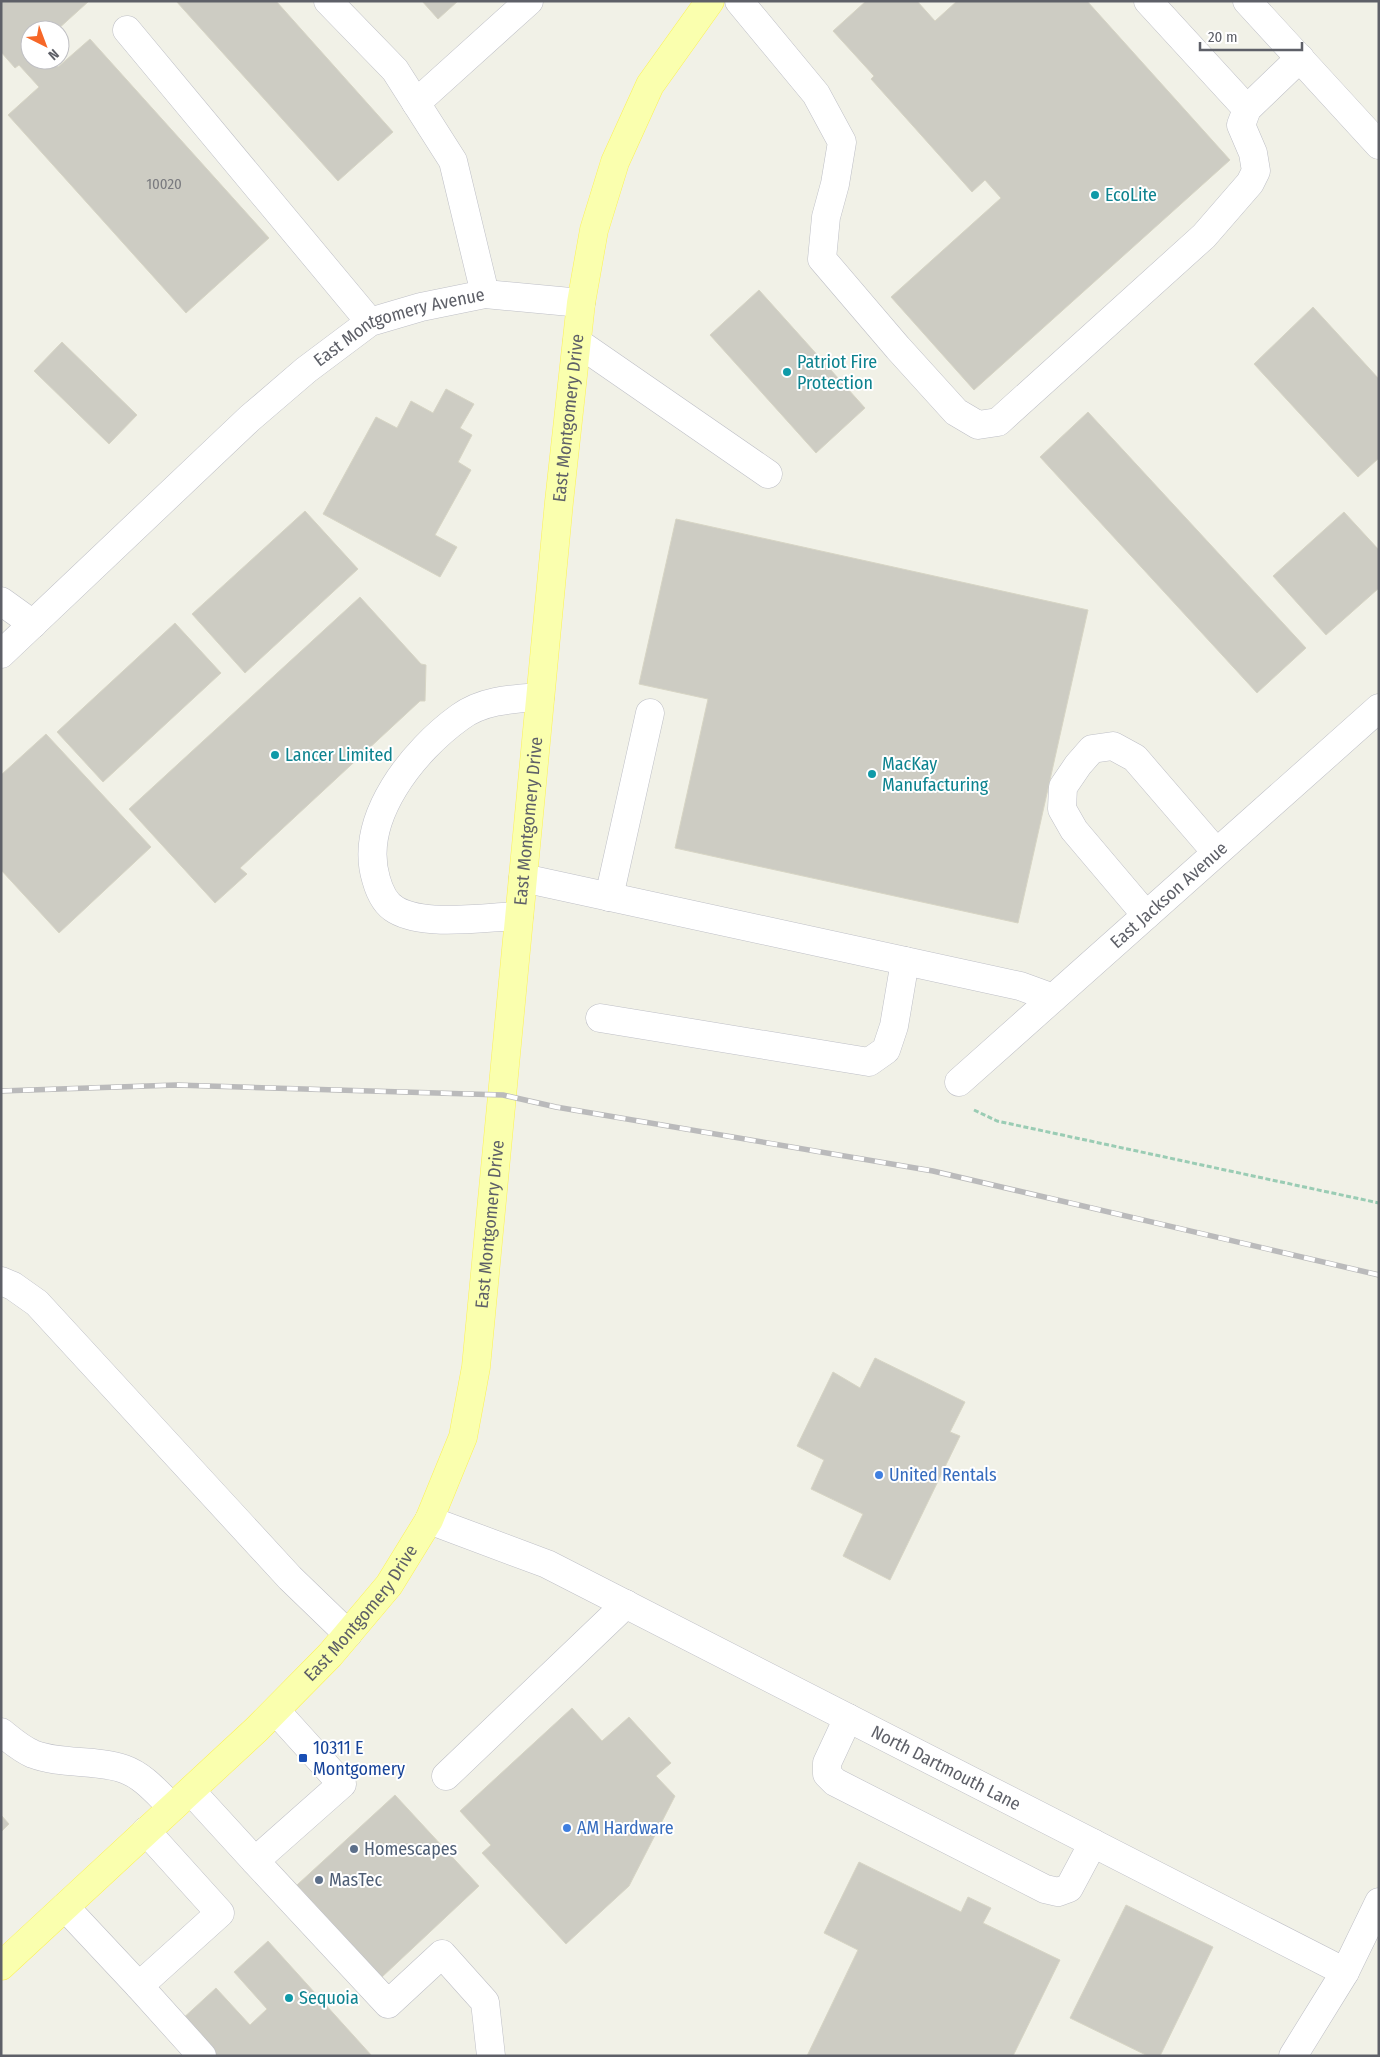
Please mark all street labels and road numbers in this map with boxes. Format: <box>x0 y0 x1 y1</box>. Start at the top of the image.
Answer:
street label: East Montgomery Avenue <box>309 283 487 371</box>
street label: East Montgomery Drive <box>548 333 589 503</box>
street label: East Montgomery Drive <box>509 736 547 906</box>
street label: East Jackson Avenue <box>1106 837 1232 953</box>
street label: East Montgomery Drive <box>471 1139 509 1310</box>
street label: East Montgomery Drive <box>299 1541 422 1686</box>
street label: North Dartmouth Lane <box>867 1721 1025 1815</box>

